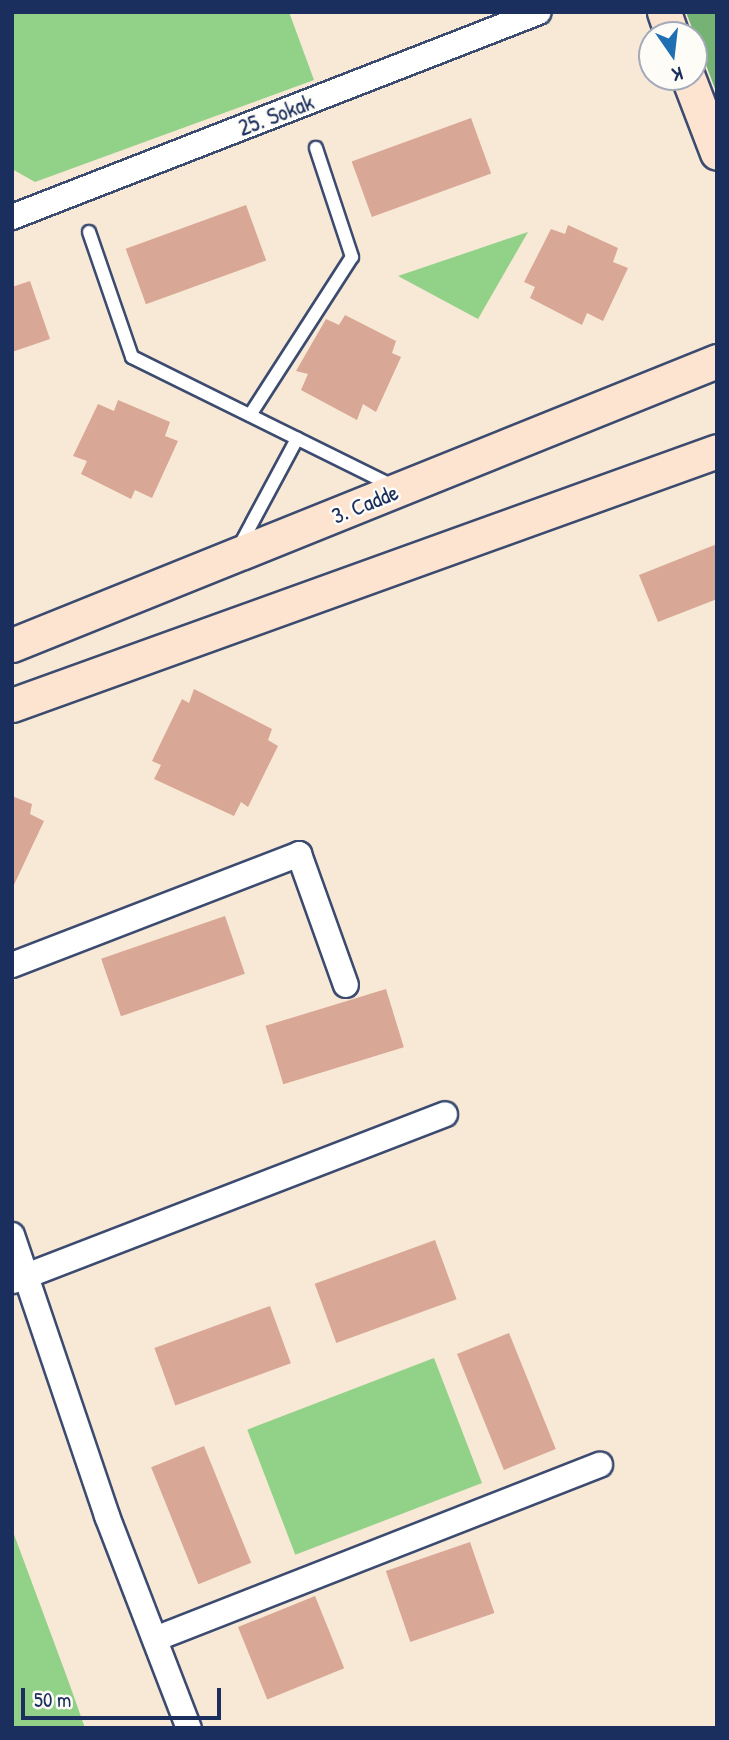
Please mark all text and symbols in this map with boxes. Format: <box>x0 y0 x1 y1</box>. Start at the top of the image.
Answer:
north arrow <box>638 21 708 91</box>
text: K <box>670 61 686 88</box>
street label: 25. Sokak <box>234 88 318 142</box>
street label: 3. Cadde <box>328 478 402 530</box>
scale bar <box>24 1674 224 1718</box>
text: 50 m <box>34 1685 71 1714</box>

